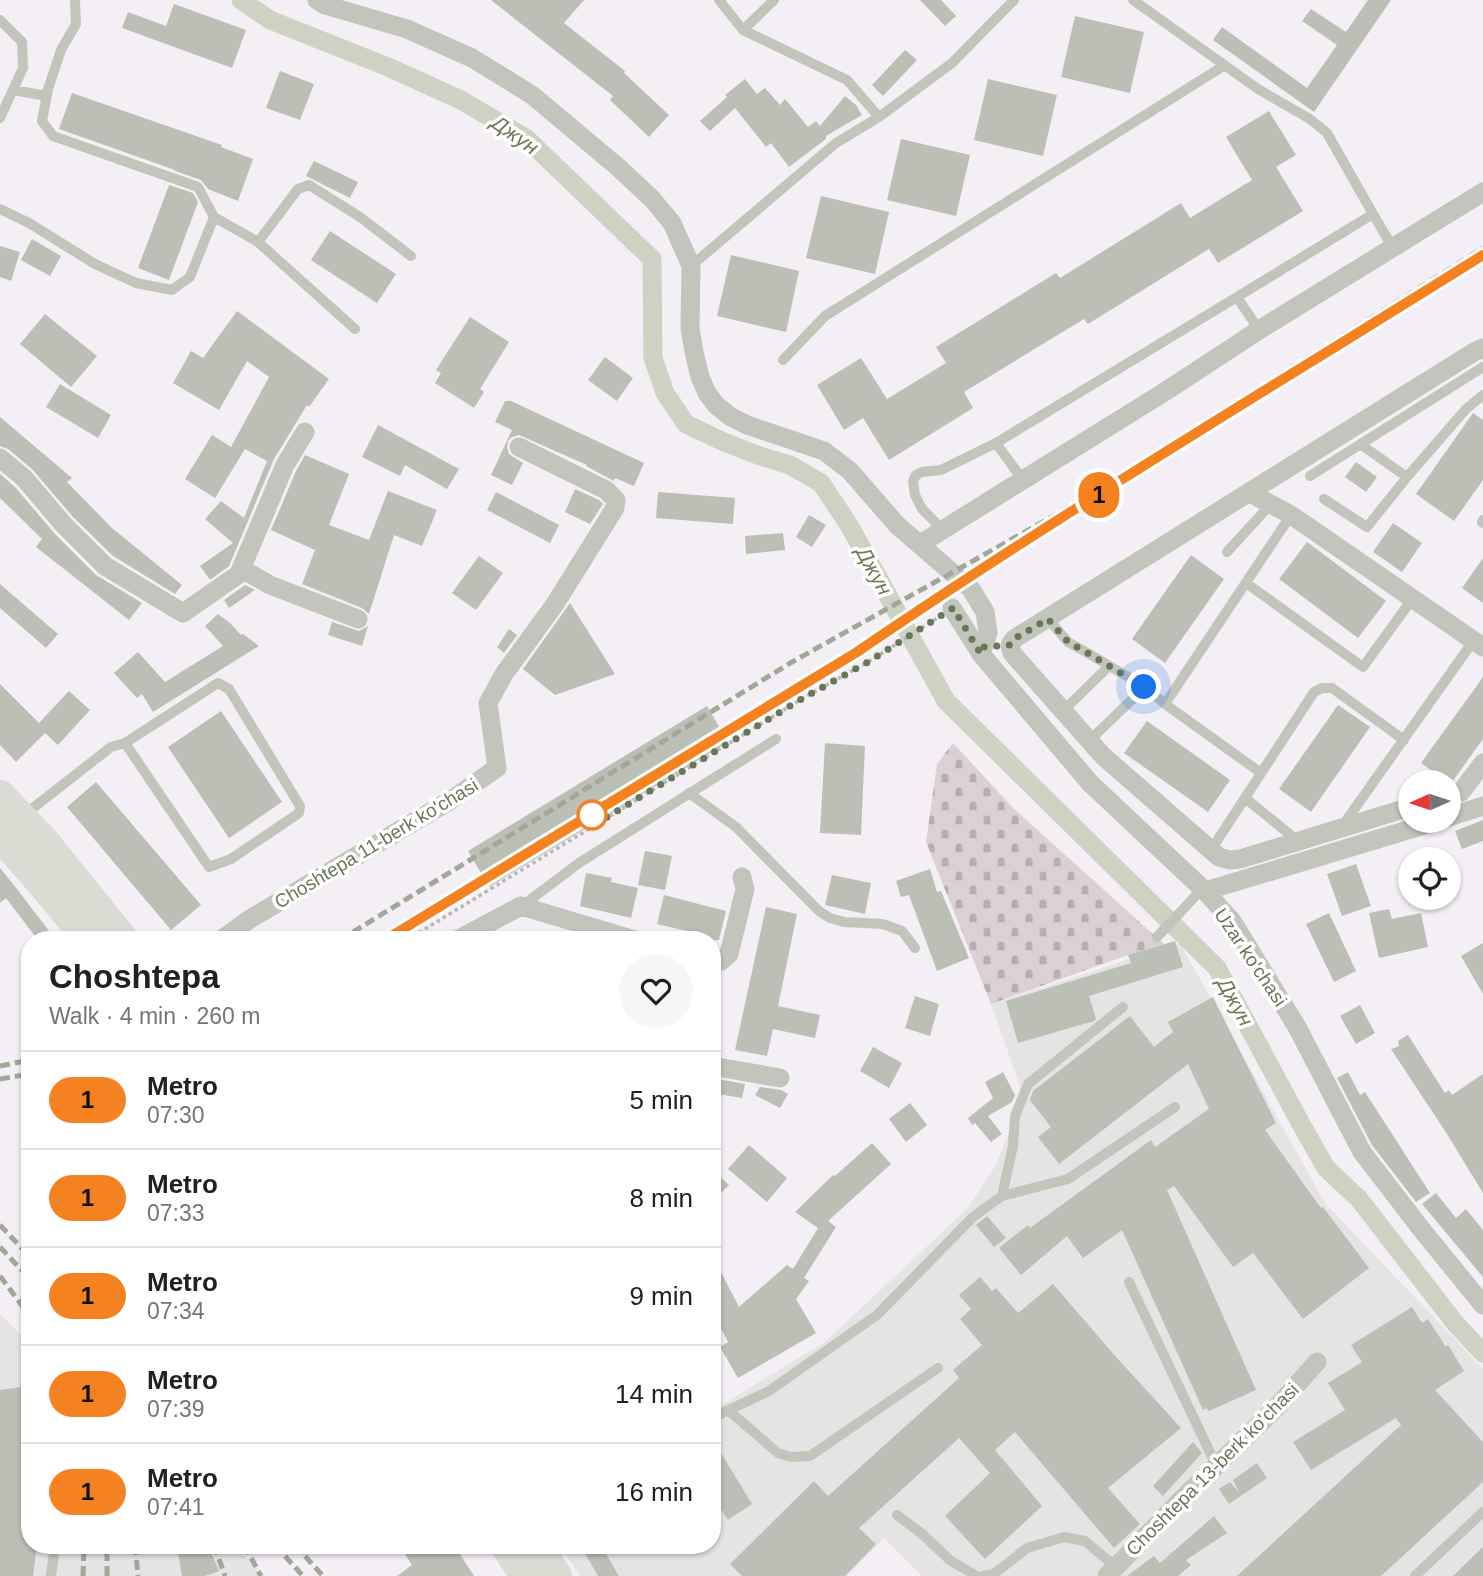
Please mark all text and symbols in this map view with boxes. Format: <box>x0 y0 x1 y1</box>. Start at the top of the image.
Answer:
water label: Джун <box>486 109 543 159</box>
line badge: 1 <box>1076 472 1122 518</box>
text: 1 <box>1092 481 1106 508</box>
water label: Джун <box>851 541 897 599</box>
your location <box>1126 669 1161 704</box>
north arrow <box>1398 770 1461 833</box>
map controls <box>1398 770 1461 910</box>
street label: Choshtepa 11-berk ko'chasi <box>271 774 482 913</box>
unlabelled marker <box>577 800 607 830</box>
button: locate <box>1398 847 1461 910</box>
street label: Uzar ko'chasi <box>1210 904 1291 1010</box>
button: heart <box>619 954 693 1028</box>
text: Choshtepa <box>49 958 220 995</box>
water label: Джун <box>1212 972 1258 1030</box>
text: Walk · 4 min · 260 m <box>49 1003 260 1029</box>
text: Metro <box>147 1071 218 1101</box>
text: 5 min <box>629 1085 693 1115</box>
text: 1 <box>81 1086 94 1113</box>
text: 07:30 <box>147 1102 205 1128</box>
text: Metro <box>147 1169 218 1199</box>
text: 8 min <box>629 1183 693 1213</box>
text: 1 <box>81 1184 94 1211</box>
text: 07:33 <box>147 1200 205 1226</box>
text: Metro <box>147 1267 218 1297</box>
text: 9 min <box>629 1281 693 1311</box>
text: 1 <box>81 1282 94 1309</box>
text: 07:34 <box>147 1298 205 1324</box>
text: Metro <box>147 1365 218 1395</box>
text: 14 min <box>615 1379 693 1409</box>
street label: Choshtepa 13-berk ko'chasi <box>1122 1379 1303 1560</box>
text: 1 <box>81 1380 94 1407</box>
text: 07:39 <box>147 1396 205 1422</box>
text: Metro <box>147 1463 218 1493</box>
text: 16 min <box>615 1477 693 1507</box>
text: 1 <box>81 1478 94 1505</box>
text: 07:41 <box>147 1494 205 1520</box>

